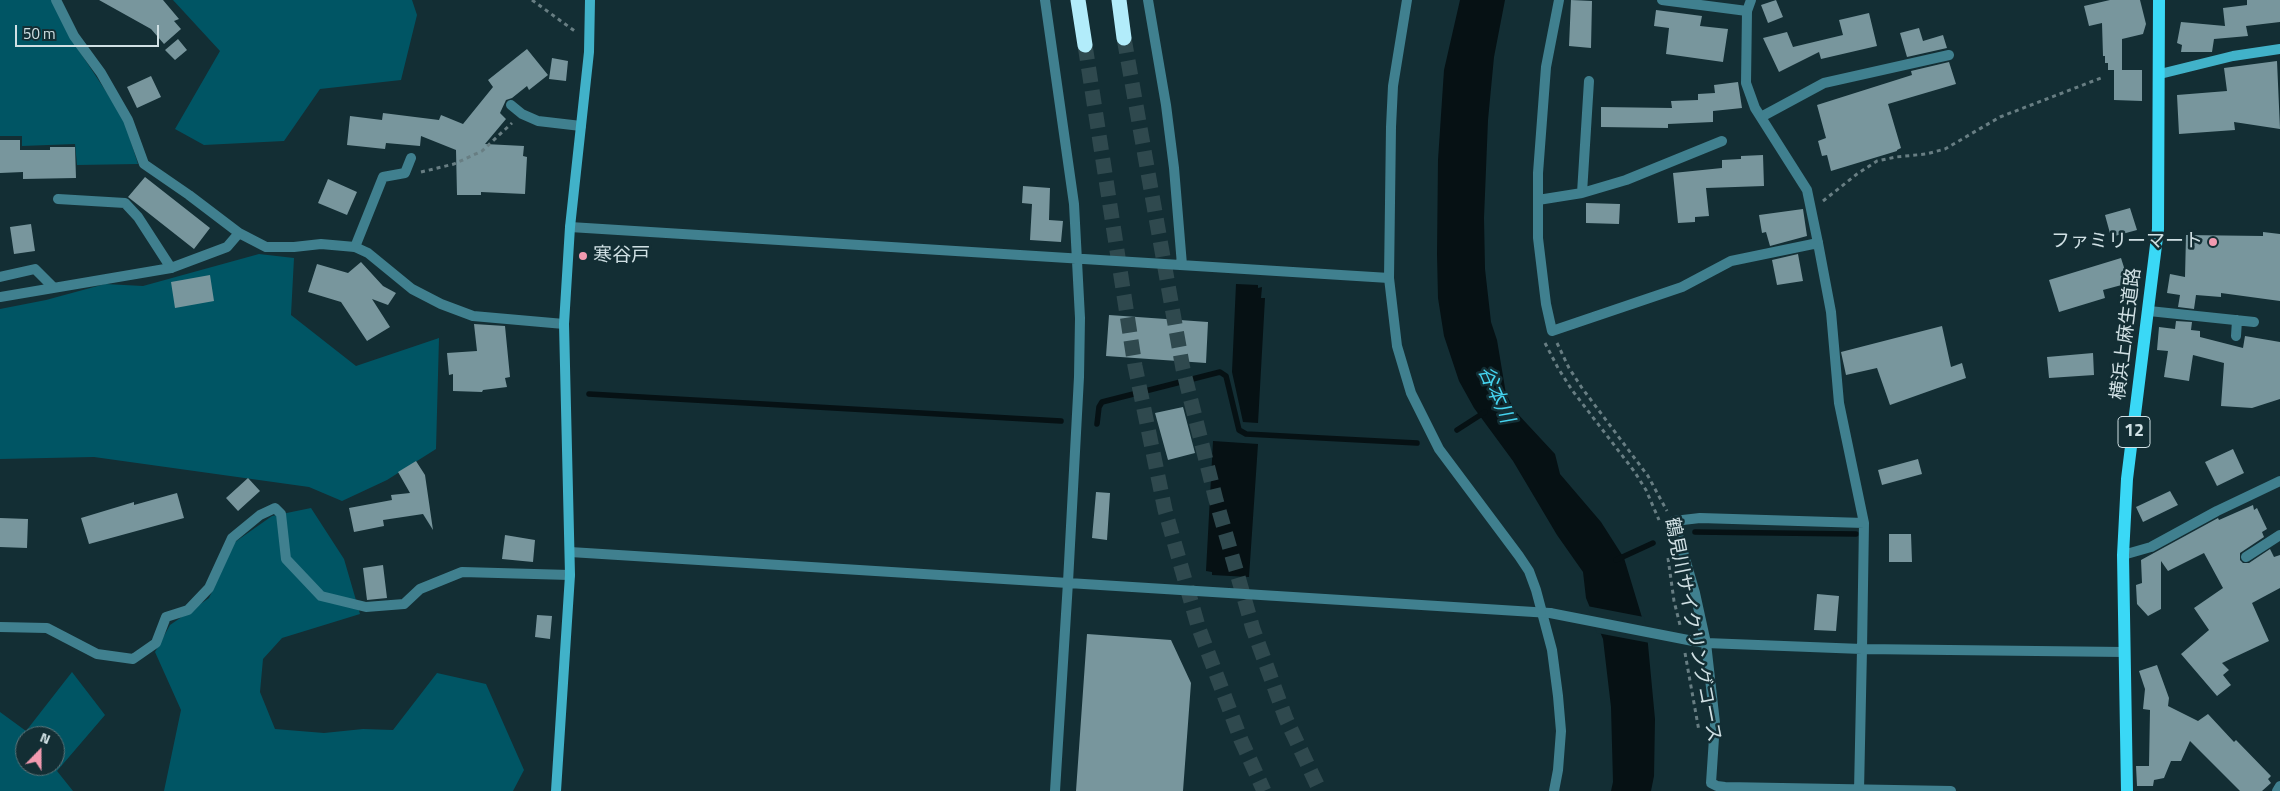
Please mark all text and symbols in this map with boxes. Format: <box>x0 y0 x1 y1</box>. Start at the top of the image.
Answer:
scale bar <box>18 15 161 47</box>
text: 50 m <box>23 22 56 45</box>
place label: ファミリーマート <box>2051 231 2203 253</box>
marker: ファミリーマート <box>2207 236 2219 248</box>
place label: 寒谷戸 <box>593 245 650 267</box>
marker: 寒谷戸 <box>577 250 589 262</box>
street label: 横浜上麻生道路 <box>2108 267 2146 401</box>
water label: 谷本川 <box>1472 363 1518 427</box>
road number: 12 <box>2118 417 2150 448</box>
street label: 鶴見川サイクリングコース <box>1659 516 1725 744</box>
north arrow <box>15 726 65 776</box>
text: N <box>37 726 54 749</box>

